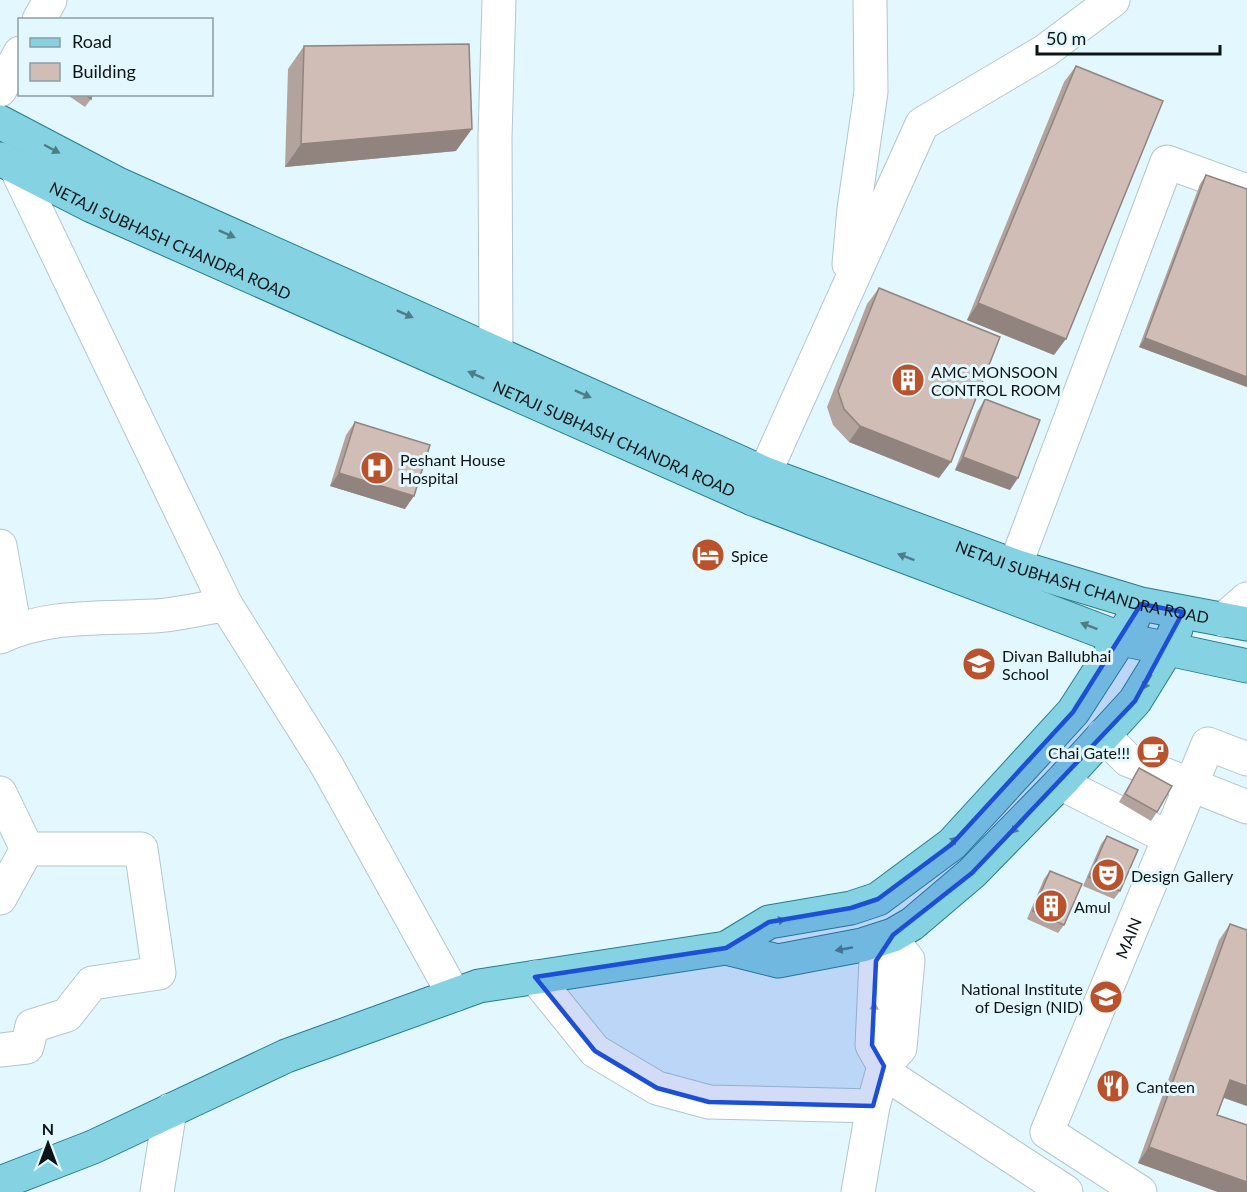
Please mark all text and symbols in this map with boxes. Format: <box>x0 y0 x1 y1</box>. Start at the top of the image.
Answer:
legend <box>18 18 213 96</box>
scale bar <box>1037 18 1220 56</box>
text: 50 m <box>1046 27 1086 49</box>
text: Road <box>72 30 112 52</box>
text: Building <box>72 60 136 82</box>
one-way arrow <box>43 144 60 154</box>
street label: NETAJI SUBHASH CHANDRA ROAD <box>47 177 294 303</box>
one-way arrow <box>219 229 237 239</box>
one-way arrow <box>396 310 414 320</box>
building icon: AMC MONSOON CONTROL ROOM <box>890 362 926 398</box>
place label: AMC MONSOON CONTROL ROOM <box>931 362 1061 399</box>
one-way arrow <box>467 370 484 379</box>
street label: NETAJI SUBHASH CHANDRA ROAD <box>491 376 739 500</box>
one-way arrow <box>574 389 592 399</box>
hospital icon: Peshant House Hospital <box>359 450 395 486</box>
place label: Peshant House Hospital <box>400 450 505 487</box>
street label: NETAJI SUBHASH CHANDRA ROAD <box>953 536 1211 626</box>
hotel icon: Spice <box>690 537 726 573</box>
place label: Spice <box>731 546 768 565</box>
one-way arrow <box>897 551 915 561</box>
one-way arrow <box>1080 621 1098 630</box>
school or university icon: Divan Ballubhai School <box>961 646 997 682</box>
place label: Divan Ballubhai School <box>1002 646 1111 683</box>
one-way arrow <box>1141 674 1152 690</box>
cafe icon: Chai Gate!!! <box>1135 734 1171 770</box>
place label: Chai Gate!!! <box>1048 743 1130 762</box>
one-way arrow <box>1010 820 1024 834</box>
one-way arrow <box>943 837 958 850</box>
theatre icon: Design Gallery <box>1090 857 1126 893</box>
place label: Design Gallery <box>1131 866 1234 885</box>
building icon: Amul <box>1033 888 1069 924</box>
place label: Amul <box>1074 897 1111 916</box>
street label: MAIN <box>1111 915 1145 961</box>
one-way arrow <box>768 916 787 925</box>
one-way arrow <box>834 945 853 954</box>
place label: National Institute of Design (NID) <box>961 979 1083 1016</box>
school or university icon: National Institute of Design (NID) <box>1088 979 1124 1015</box>
one-way arrow <box>869 1001 878 1020</box>
restaurant icon: Canteen <box>1095 1068 1131 1104</box>
place label: Canteen <box>1136 1077 1195 1096</box>
north arrow <box>18 1114 78 1174</box>
text: N <box>42 1119 54 1138</box>

